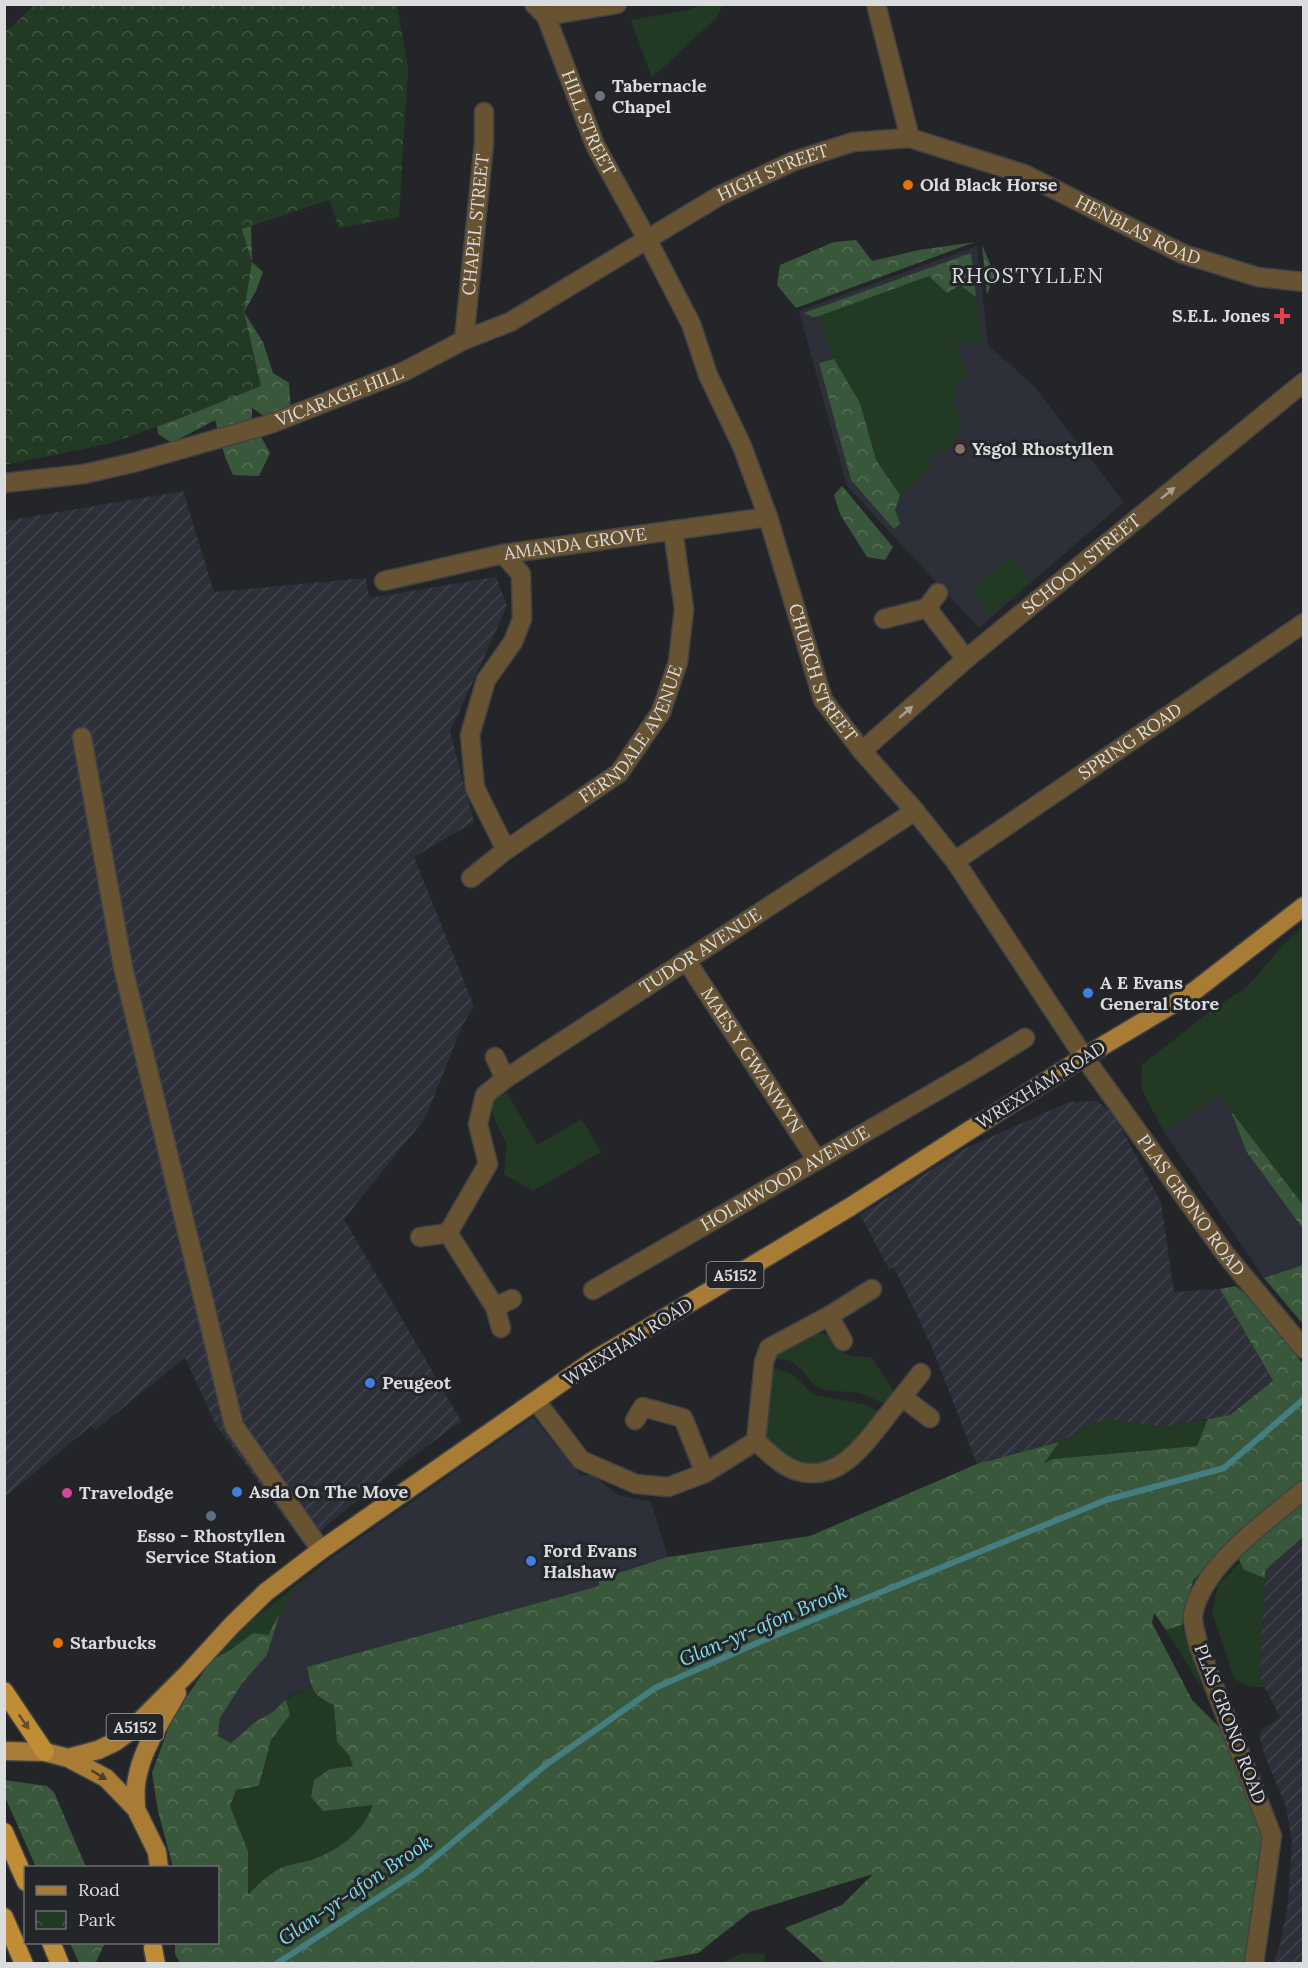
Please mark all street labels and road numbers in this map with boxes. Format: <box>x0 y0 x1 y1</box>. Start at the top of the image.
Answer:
street label: HILL STREET <box>557 67 622 180</box>
street label: HIGH STREET <box>713 139 832 206</box>
street label: CHAPEL STREET <box>457 152 494 296</box>
street label: HENBLAS ROAD <box>1072 190 1204 270</box>
street label: VICARAGE HILL <box>271 361 407 432</box>
street label: SCHOOL STREET <box>1017 508 1146 620</box>
street label: AMANDA GROVE <box>501 522 648 565</box>
street label: CHURCH STREET <box>784 601 863 747</box>
street label: FERNDALE AVENUE <box>574 662 687 808</box>
street label: SPRING ROAD <box>1074 698 1186 785</box>
street label: TUDOR AVENUE <box>635 903 766 999</box>
street label: MAES Y GWANWYN <box>696 983 808 1137</box>
street label: WREXHAM ROAD <box>972 1035 1110 1134</box>
street label: HOLMWOOD AVENUE <box>696 1120 873 1236</box>
street label: PLAS GRONO ROAD <box>1132 1130 1251 1280</box>
road number: A5152 <box>706 1262 764 1288</box>
street label: WREXHAM ROAD <box>559 1292 697 1391</box>
street label: PLAS GRONO ROAD <box>1189 1641 1272 1807</box>
road number: A5152 <box>106 1714 164 1740</box>

